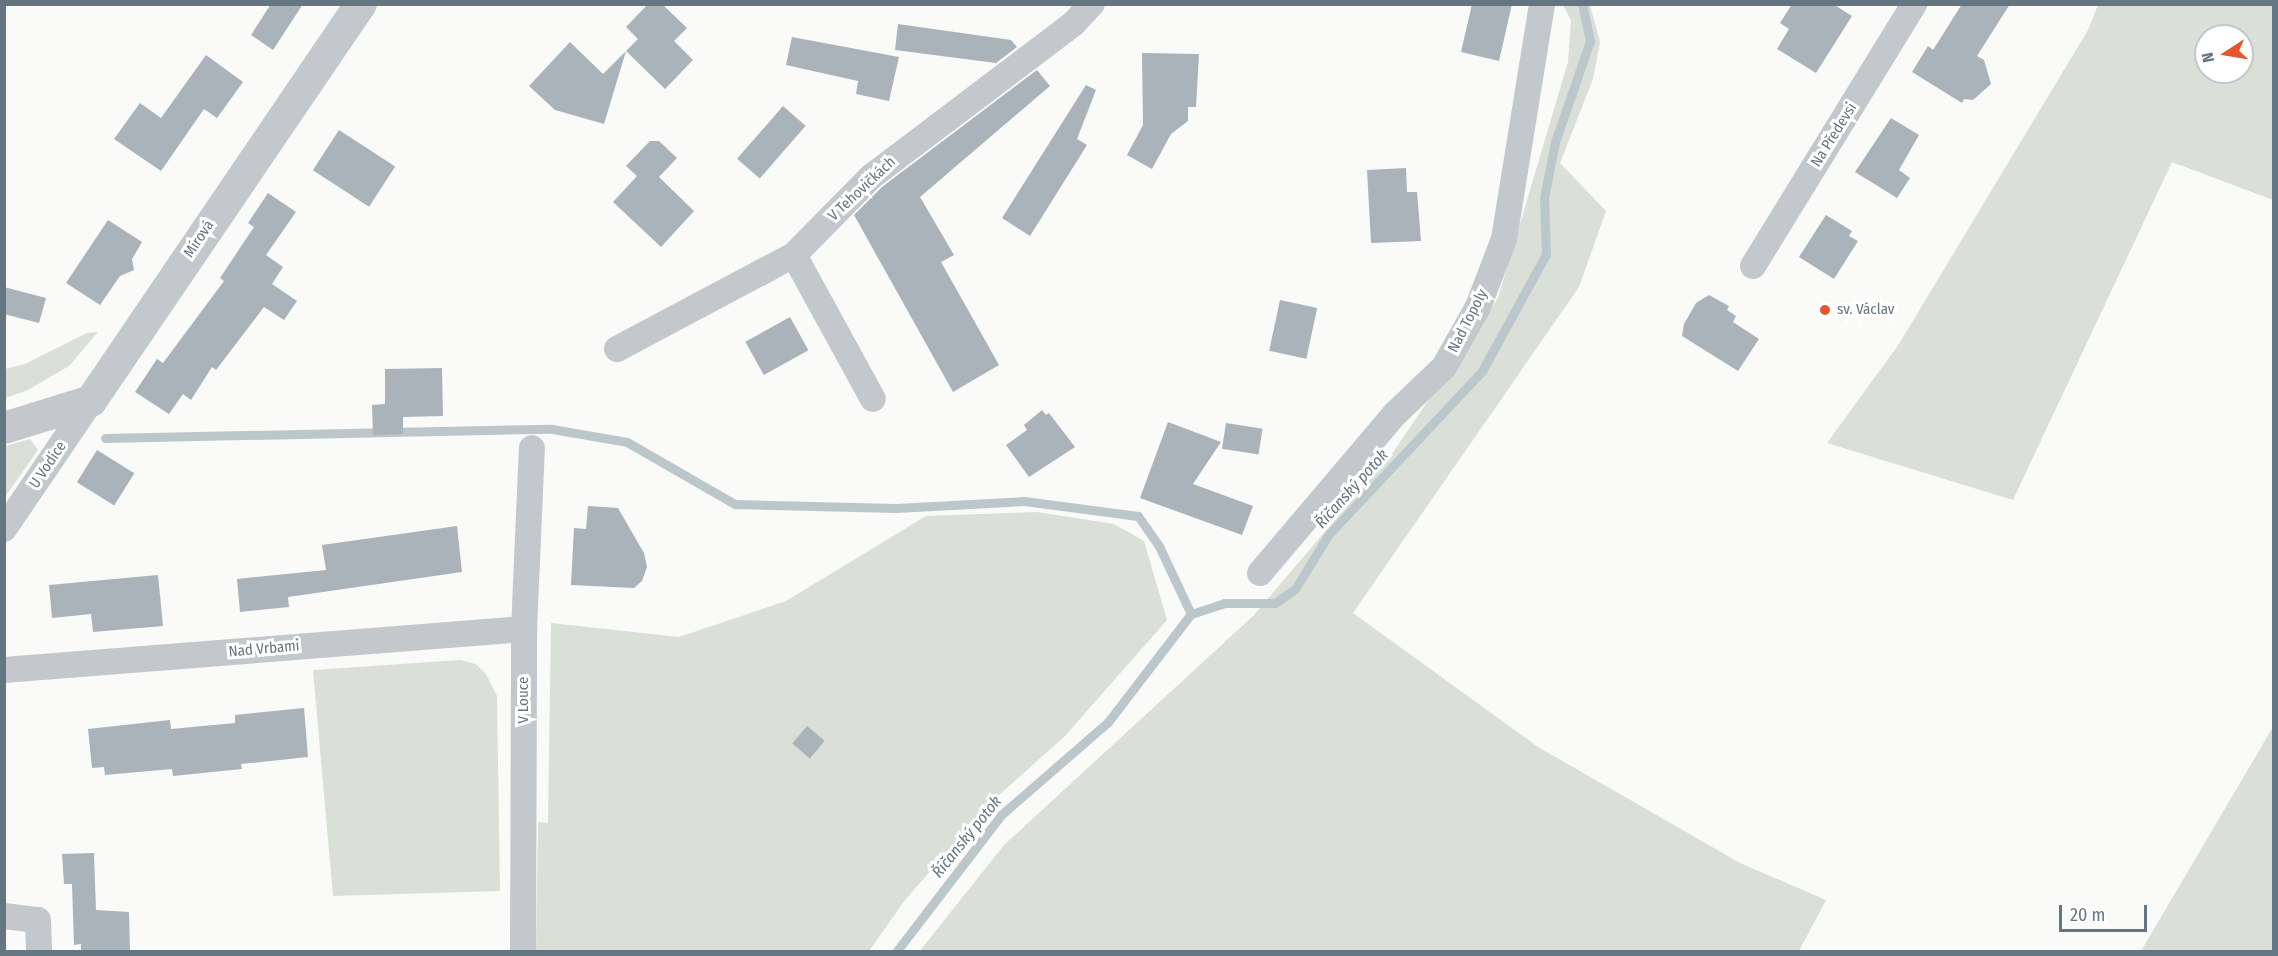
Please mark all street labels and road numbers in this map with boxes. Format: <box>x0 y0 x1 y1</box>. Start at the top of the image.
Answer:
street label: Na Předevsi <box>1807 100 1861 170</box>
street label: V Tehovičkách <box>825 153 899 225</box>
street label: Mírová <box>180 217 218 261</box>
street label: Nad Topoly <box>1444 286 1492 356</box>
street label: U Vodice <box>26 438 70 492</box>
street label: Nad Vrbami <box>228 637 300 661</box>
street label: V Louce <box>515 677 533 723</box>

